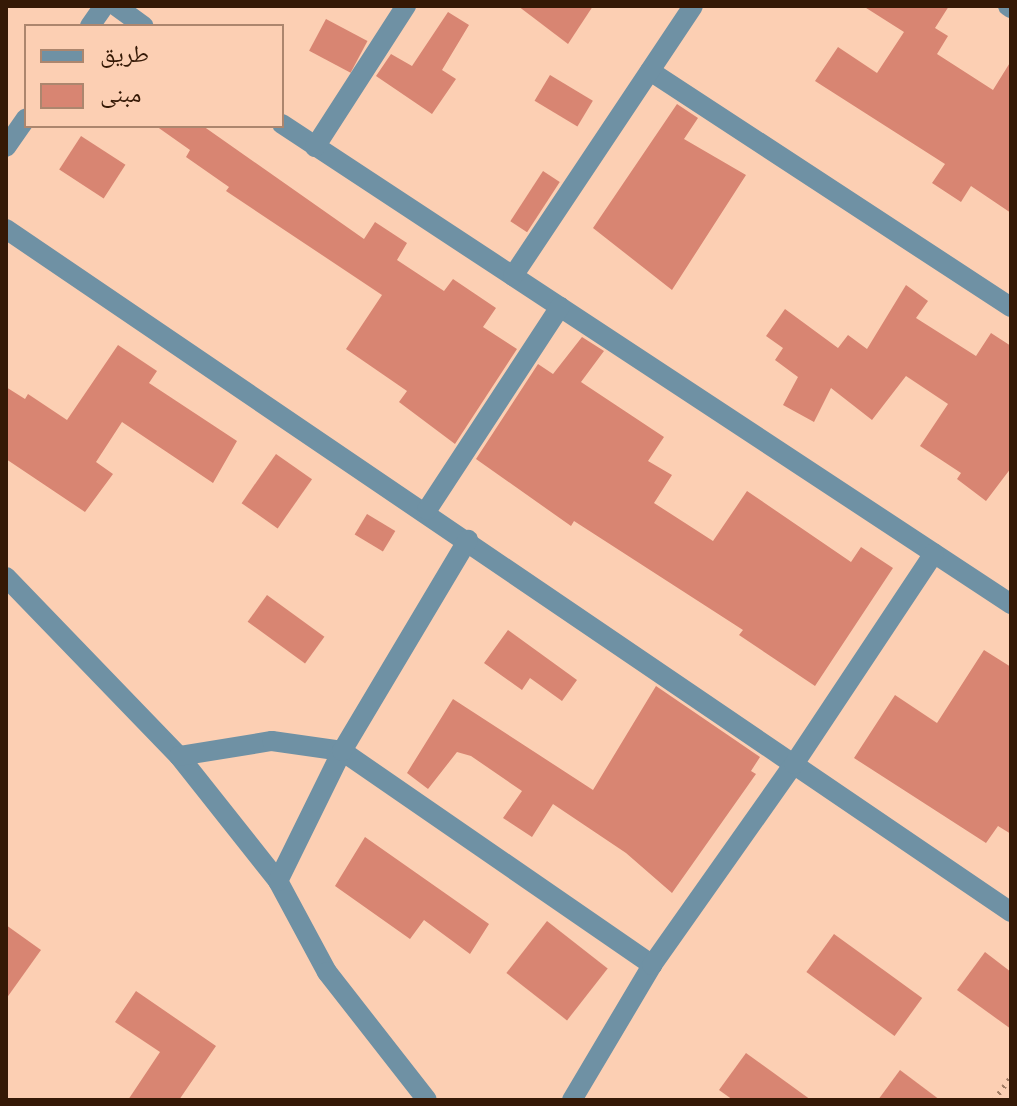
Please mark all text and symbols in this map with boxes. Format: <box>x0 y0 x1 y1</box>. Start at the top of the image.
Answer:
legend <box>24 24 284 128</box>
text: طريق <box>100 40 149 68</box>
text: مبنى <box>100 80 141 108</box>

